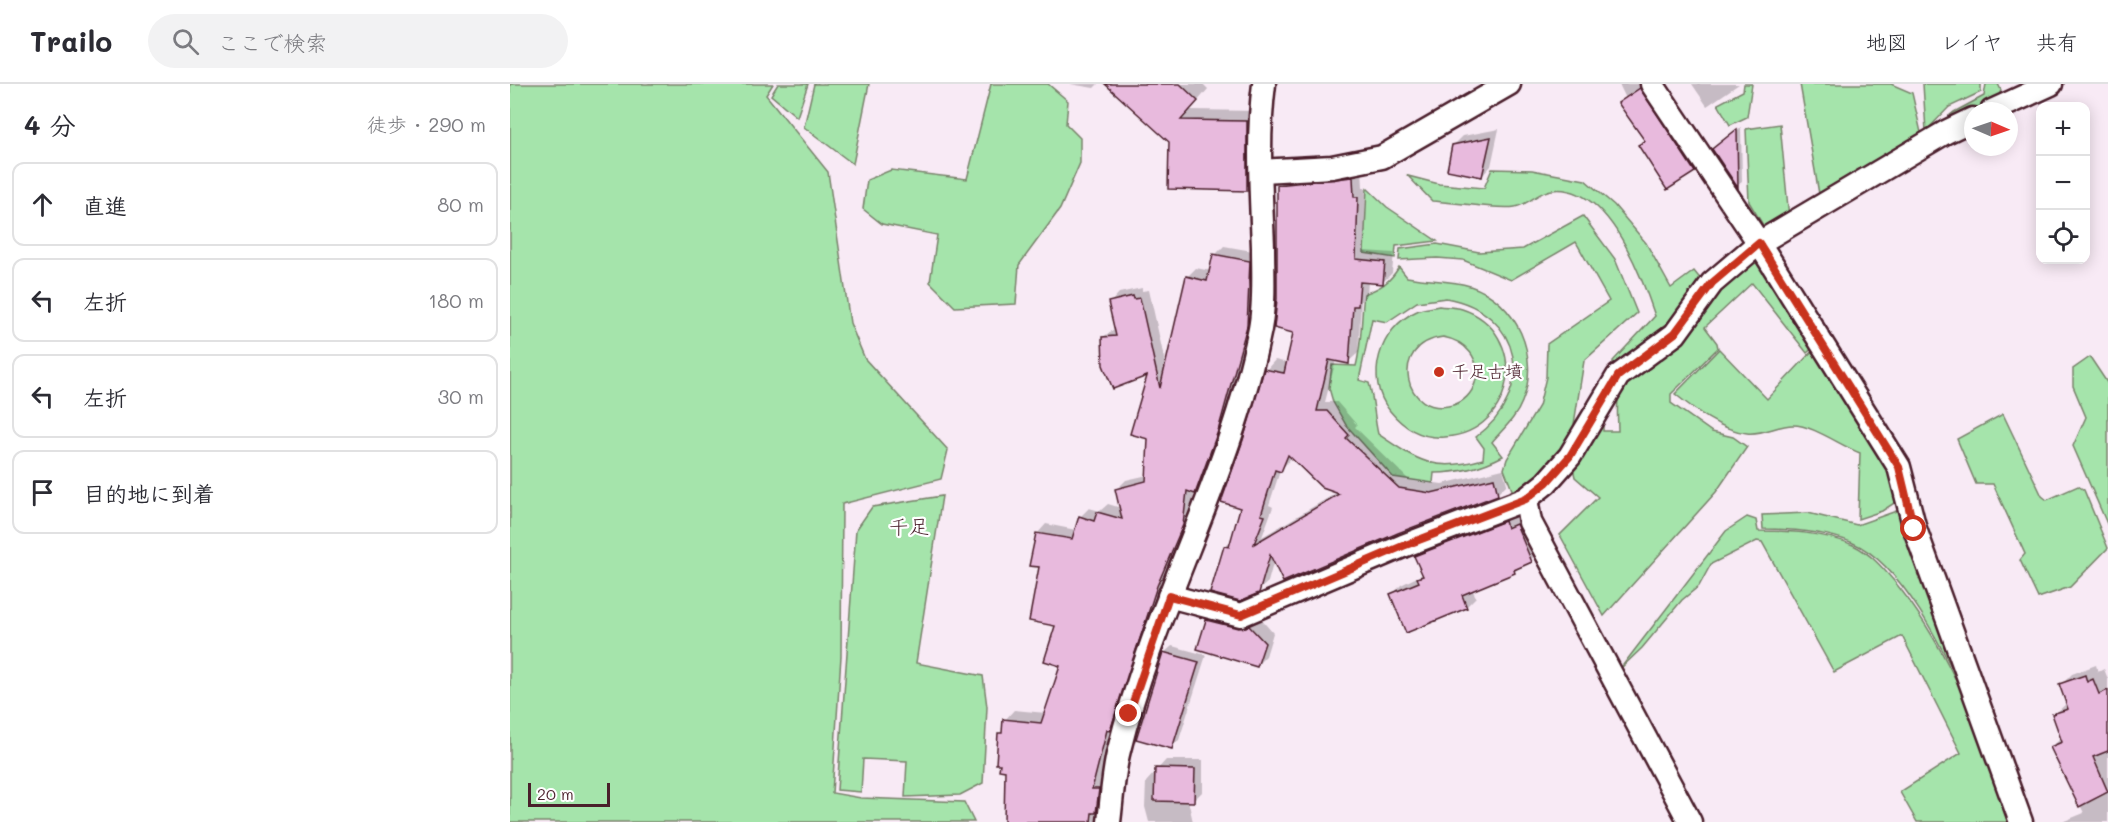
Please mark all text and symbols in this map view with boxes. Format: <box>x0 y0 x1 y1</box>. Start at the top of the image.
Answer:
search box <box>148 14 568 68</box>
text: Trailo <box>30 23 112 59</box>
icon: search <box>169 25 202 58</box>
text: ここで検索 <box>217 28 327 57</box>
text: 地図 <box>1866 28 1908 55</box>
text: レイヤ <box>1941 28 2003 55</box>
text: 共有 <box>2036 28 2078 55</box>
north arrow <box>1964 102 2018 156</box>
map controls <box>2036 102 2090 264</box>
button: + <box>2036 102 2090 156</box>
text: 4 分 <box>24 108 76 142</box>
text: 徒歩 · 290 m <box>367 111 486 137</box>
button: − <box>2036 156 2090 210</box>
icon: ahead <box>26 188 59 221</box>
text: 直進 <box>83 191 127 220</box>
text: 80 m <box>437 191 484 217</box>
button: locate <box>2036 210 2090 264</box>
icon: left <box>26 284 59 317</box>
text: 左折 <box>83 287 127 316</box>
text: 180 m <box>428 287 484 313</box>
place label: 千足古墳 <box>1451 359 1523 383</box>
marker: 千足古墳 <box>1432 365 1446 379</box>
icon: left <box>26 380 59 413</box>
text: 左折 <box>83 383 127 412</box>
text: 30 m <box>438 383 484 409</box>
icon: arrive <box>26 476 59 509</box>
text: 目的地に到着 <box>83 479 215 508</box>
district label: 千足 <box>889 513 929 539</box>
route start <box>1900 515 1926 541</box>
route end <box>1115 700 1141 726</box>
scale bar <box>528 780 610 808</box>
text: 20 m <box>537 783 574 804</box>

